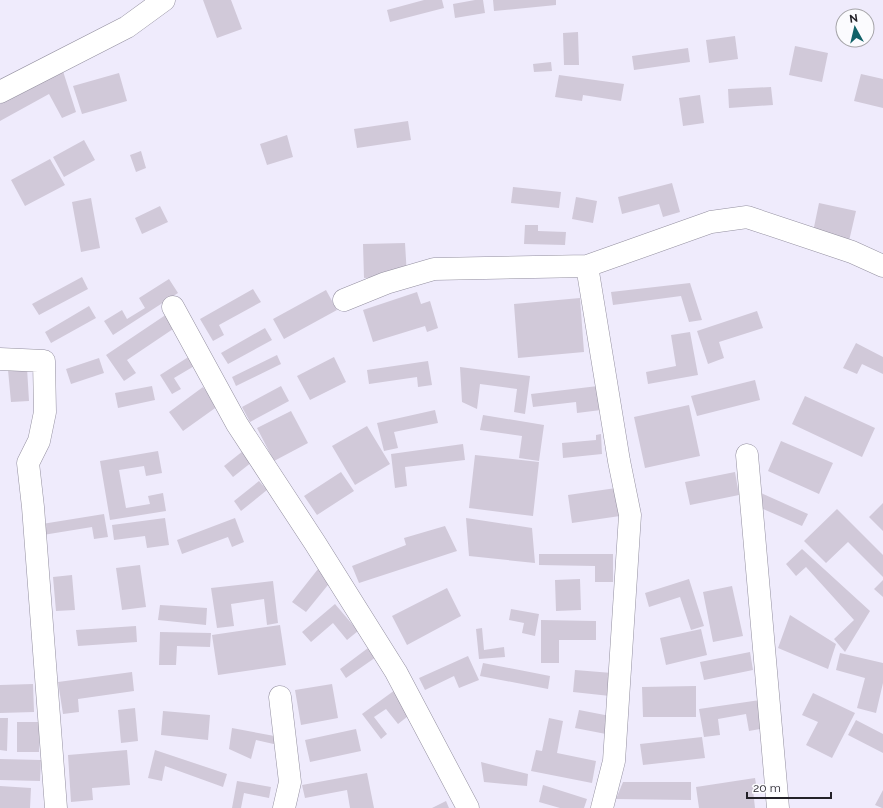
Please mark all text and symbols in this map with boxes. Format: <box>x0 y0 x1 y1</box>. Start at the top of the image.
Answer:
north arrow <box>835 8 875 48</box>
text: N <box>849 12 859 26</box>
scale bar <box>747 774 831 800</box>
text: 20 m <box>753 781 781 795</box>

